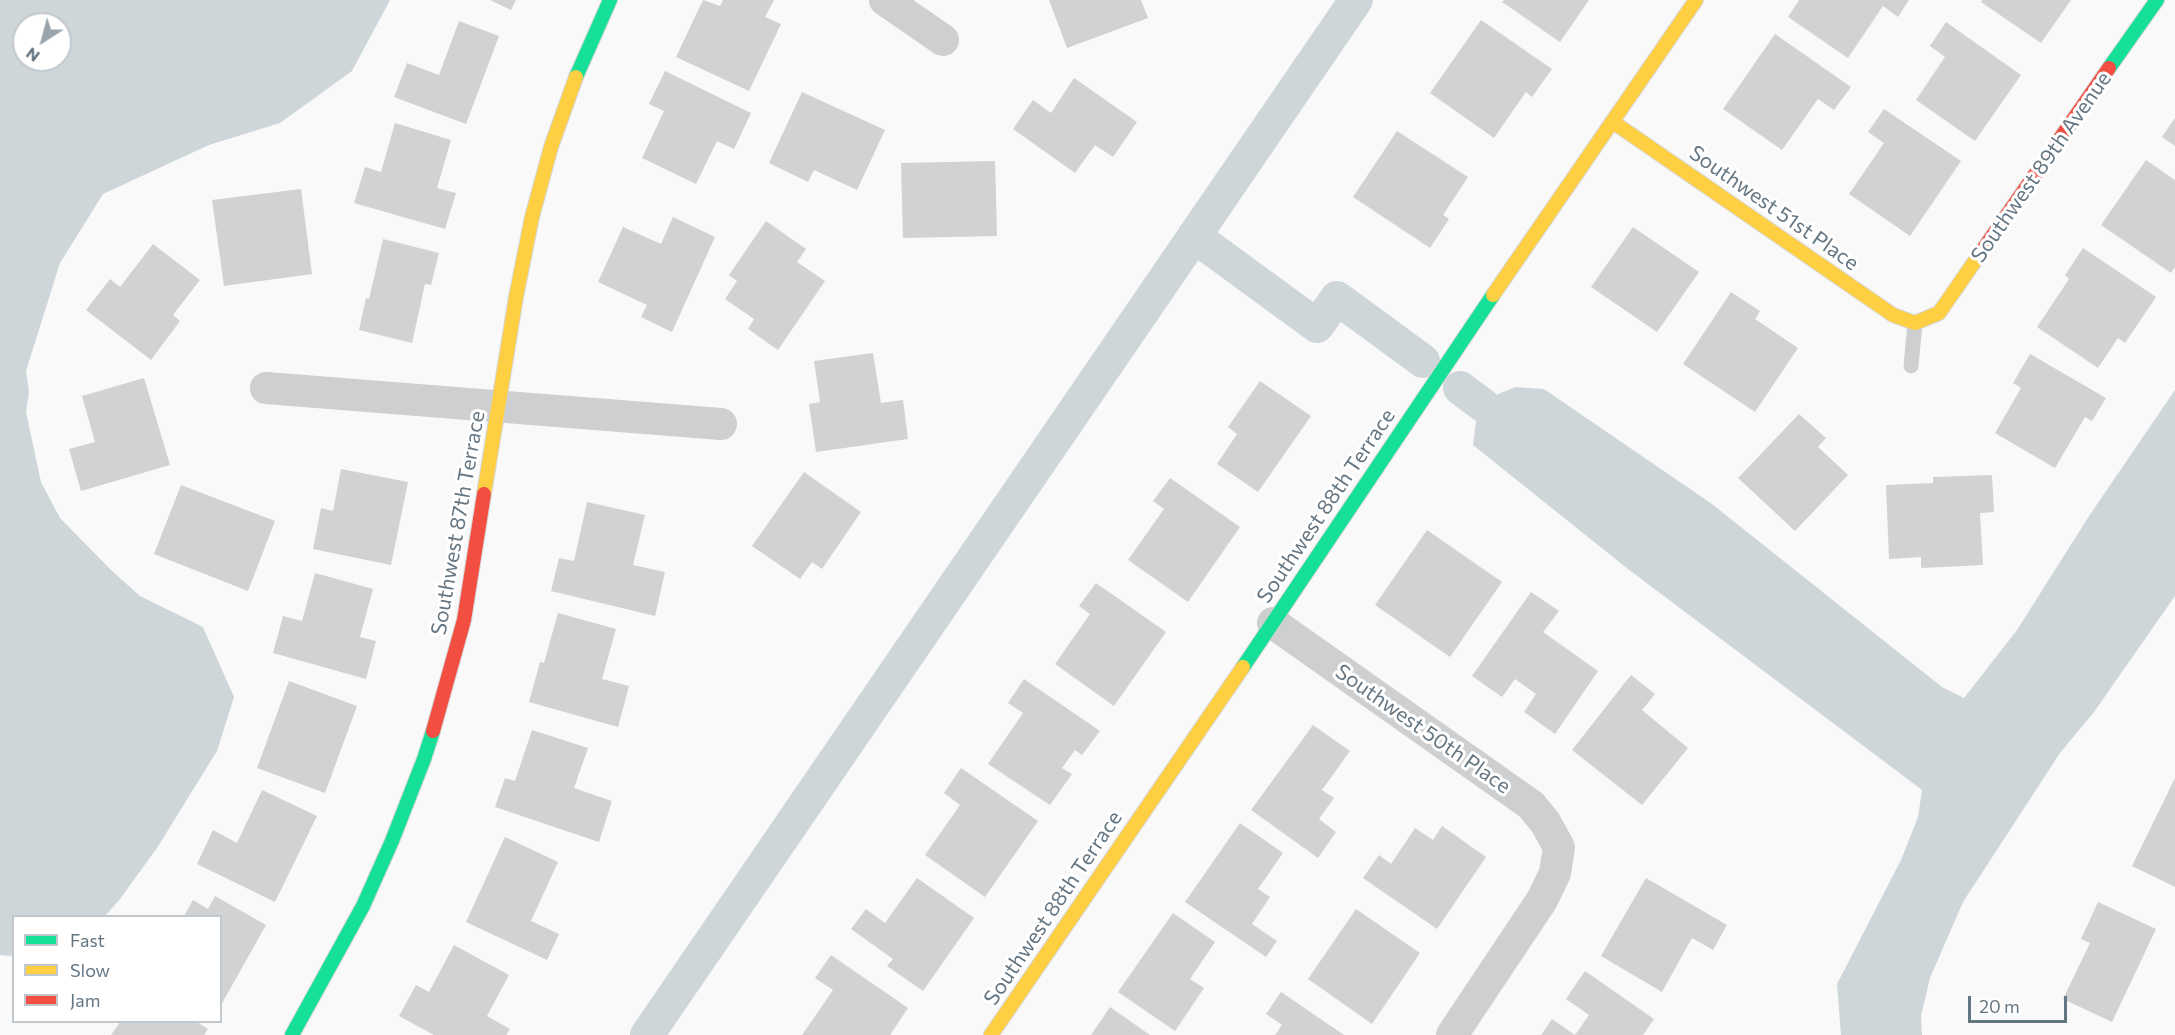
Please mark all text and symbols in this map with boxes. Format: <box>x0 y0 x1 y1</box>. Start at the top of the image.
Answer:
north arrow <box>12 12 72 72</box>
text: N <box>22 44 43 67</box>
street label: Southwest 89th Avenue <box>1966 67 2116 267</box>
street label: Southwest 51st Place <box>1685 140 1863 276</box>
street label: Southwest 88th Terrace <box>1252 404 1400 608</box>
street label: Southwest 87th Terrace <box>426 409 490 637</box>
street label: Southwest 50th Place <box>1331 659 1515 799</box>
street label: Southwest 88th Terrace <box>979 806 1127 1010</box>
legend <box>12 915 222 1023</box>
text: Fast <box>70 929 105 951</box>
text: Slow <box>70 959 110 981</box>
scale bar <box>1971 984 2070 1022</box>
text: Jam <box>70 989 100 1011</box>
text: 20 m <box>1979 995 2020 1017</box>

